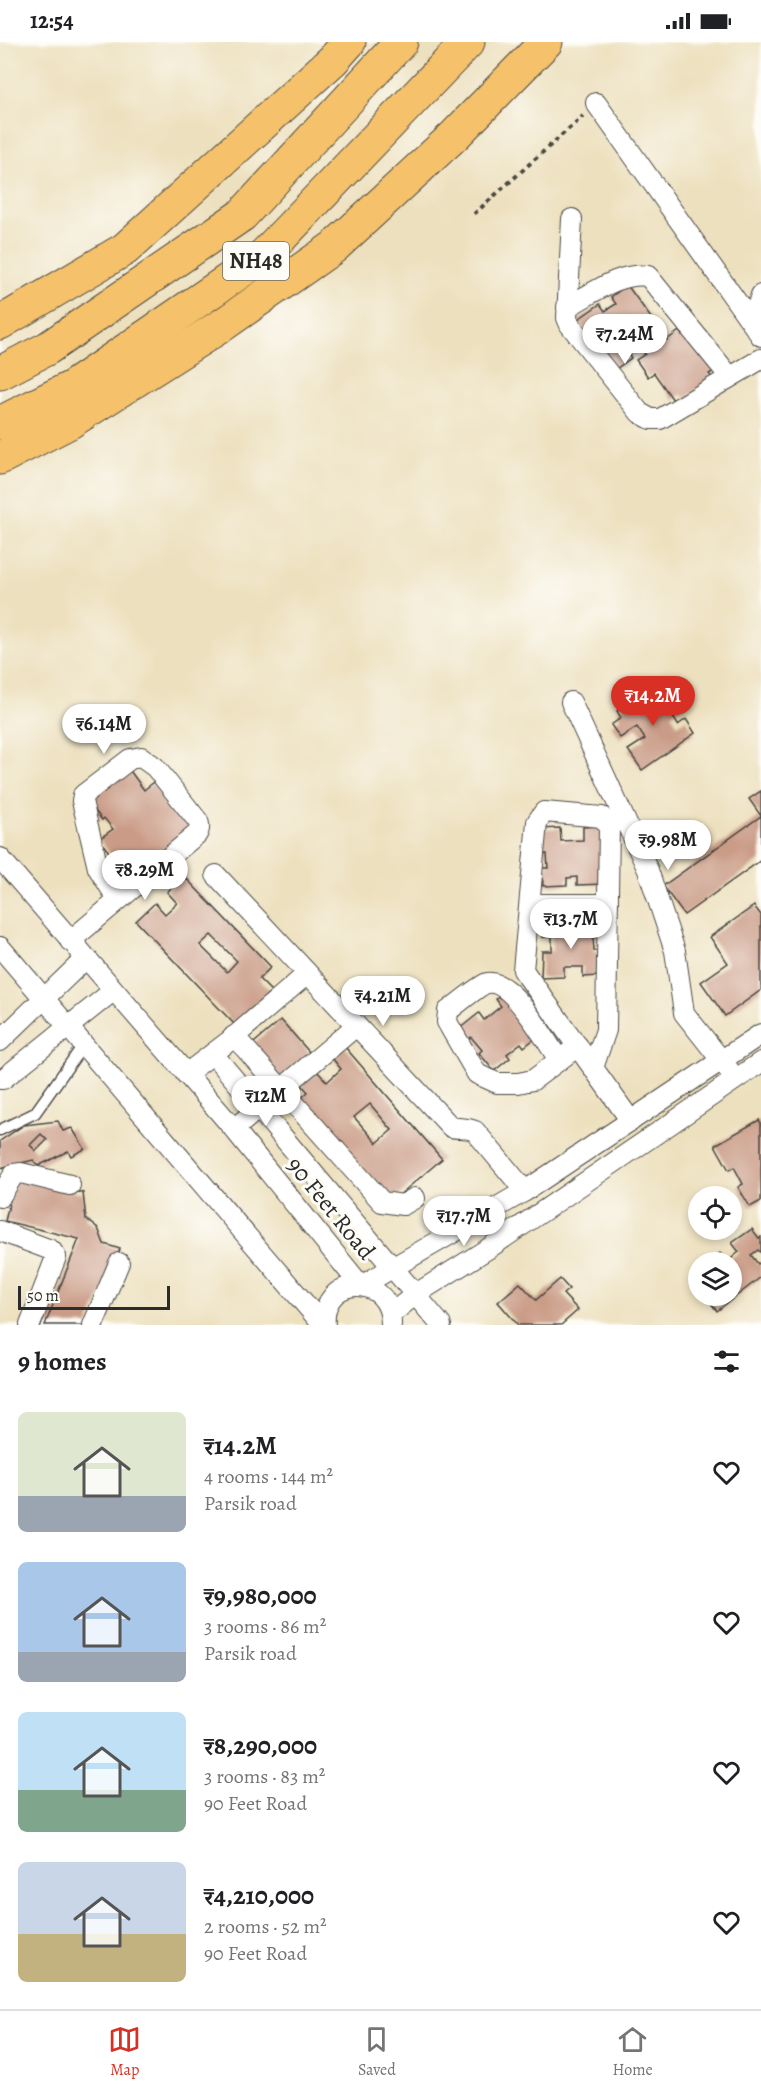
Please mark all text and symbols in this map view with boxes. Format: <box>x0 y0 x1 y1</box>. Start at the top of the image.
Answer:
text: 12:54 <box>30 6 73 36</box>
road number: NH48 <box>223 242 289 280</box>
pin: ₹7.24M <box>576 314 674 365</box>
text: ₹7.24M <box>596 320 654 347</box>
pin: ₹14.2M <box>604 676 702 727</box>
text: ₹14.2M <box>625 682 681 709</box>
pin: ₹6.14M <box>55 704 153 755</box>
text: ₹6.14M <box>76 710 132 737</box>
pin: ₹9.98M <box>619 820 717 871</box>
text: ₹9.98M <box>639 826 697 853</box>
pin: ₹8.29M <box>96 850 194 901</box>
text: ₹8.29M <box>116 856 174 883</box>
pin: ₹13.7M <box>522 899 620 950</box>
text: ₹13.7M <box>544 905 598 932</box>
pin: ₹4.21M <box>334 976 432 1027</box>
text: ₹4.21M <box>355 982 411 1009</box>
pin: ₹12M <box>230 1076 302 1127</box>
text: ₹12M <box>245 1082 287 1109</box>
street label: 90 Feet Road <box>280 1150 382 1266</box>
map controls <box>688 1186 742 1306</box>
button: locate <box>688 1186 742 1240</box>
pin: ₹17.7M <box>415 1196 513 1247</box>
text: ₹17.7M <box>437 1202 491 1229</box>
button: layers <box>688 1252 742 1306</box>
scale bar <box>18 1283 170 1310</box>
text: 50 m <box>27 1285 59 1307</box>
text: 9 homes <box>18 1344 107 1379</box>
icon: filters <box>710 1345 743 1378</box>
text: ₹14.2M <box>204 1428 277 1463</box>
icon: home <box>66 1436 138 1508</box>
icon: heart <box>710 1456 743 1489</box>
text: 4 rooms · 144 m² <box>204 1463 333 1490</box>
text: Parsik road <box>204 1490 297 1517</box>
text: ₹9,980,000 <box>204 1578 317 1613</box>
icon: home <box>66 1586 138 1658</box>
icon: heart <box>710 1606 743 1639</box>
text: 3 rooms · 86 m² <box>204 1613 326 1640</box>
text: Parsik road <box>204 1640 297 1667</box>
text: ₹8,290,000 <box>204 1728 317 1763</box>
icon: home <box>66 1736 138 1808</box>
icon: heart <box>710 1756 743 1789</box>
text: 3 rooms · 83 m² <box>204 1763 325 1790</box>
text: 90 Feet Road <box>204 1790 307 1817</box>
text: ₹4,210,000 <box>204 1878 314 1913</box>
icon: home <box>66 1886 138 1958</box>
icon: heart <box>710 1906 743 1939</box>
text: 2 rooms · 52 m² <box>204 1913 327 1940</box>
text: 90 Feet Road <box>204 1940 307 1967</box>
tab: Map <box>108 2023 141 2081</box>
tab: Saved <box>358 2023 396 2081</box>
tab: Home <box>612 2023 653 2081</box>

